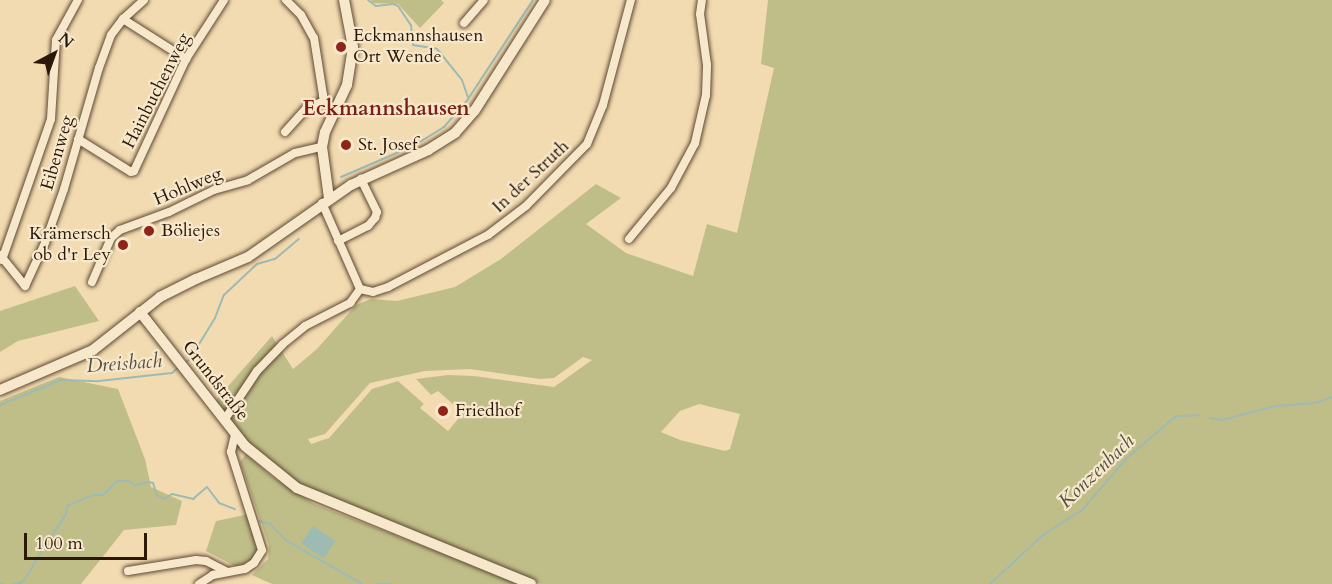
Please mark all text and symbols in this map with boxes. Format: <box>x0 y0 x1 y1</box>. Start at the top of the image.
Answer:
north arrow <box>24 24 84 84</box>
place label: Eckmannshausen Ort Wende <box>353 26 483 68</box>
text: N <box>53 28 78 53</box>
street label: Hainbuchenweg <box>119 30 195 152</box>
marker: Eckmannshausen Ort Wende <box>334 40 348 54</box>
district label: Eckmannshausen <box>302 96 470 122</box>
street label: Eibenweg <box>37 113 79 193</box>
place label: St. Josef <box>358 134 418 156</box>
street label: In der Struth <box>488 136 574 218</box>
marker: St. Josef <box>339 138 353 152</box>
street label: Hohlweg <box>151 163 225 211</box>
place label: Böliejes <box>161 220 220 242</box>
place label: Krämersch ob d'r Ley <box>29 224 111 266</box>
marker: Böliejes <box>142 224 156 238</box>
marker: Krämersch ob d'r Ley <box>116 238 130 252</box>
street label: Grundstraße <box>177 337 253 425</box>
water label: Dreisbach <box>85 348 163 378</box>
place label: Friedhof <box>455 400 520 422</box>
marker: Friedhof <box>436 404 450 418</box>
water label: Konzenbach <box>1053 429 1139 513</box>
scale bar <box>27 521 150 559</box>
text: 100 m <box>35 531 83 556</box>

